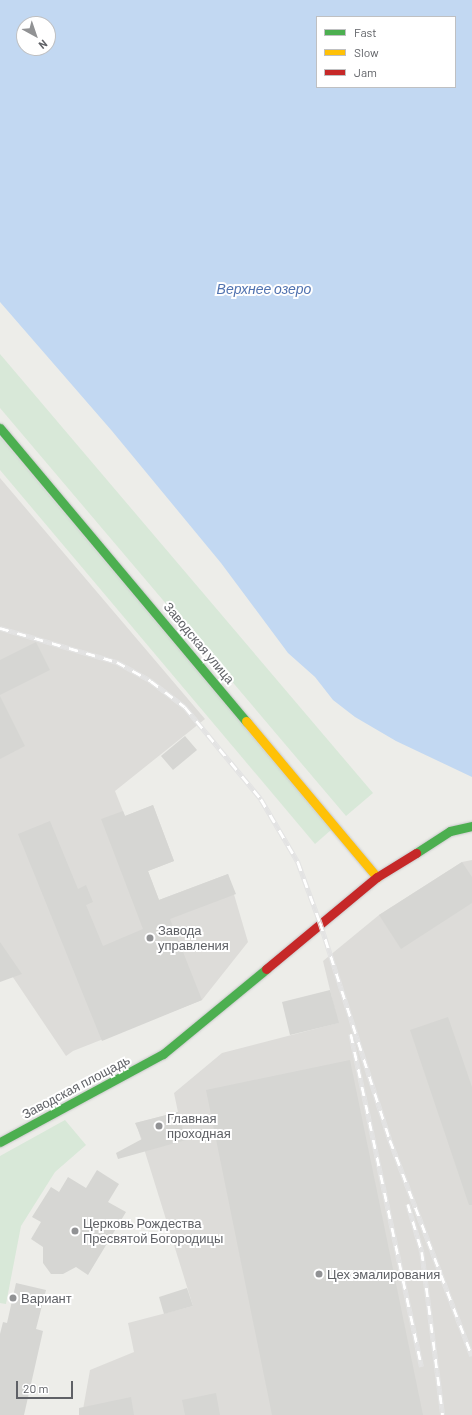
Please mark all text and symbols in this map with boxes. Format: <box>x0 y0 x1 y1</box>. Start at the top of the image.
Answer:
north arrow <box>16 16 56 56</box>
legend <box>316 16 456 88</box>
text: Fast <box>354 25 377 39</box>
text: N <box>36 37 50 52</box>
text: Slow <box>354 45 379 59</box>
text: Jam <box>354 65 377 79</box>
water label: Верхнее озеро <box>217 281 311 297</box>
street label: Заводская улица <box>160 599 238 687</box>
place label: Завода управления <box>158 923 229 954</box>
marker: Завода управления <box>145 933 155 943</box>
street label: Заводская площадь <box>19 1052 133 1122</box>
place label: Главная проходная <box>167 1111 231 1142</box>
marker: Главная проходная <box>154 1121 164 1131</box>
place label: Церковь Рождества Пресвятой Богородицы <box>83 1216 223 1247</box>
marker: Церковь Рождества Пресвятой Богородицы <box>70 1226 80 1236</box>
place label: Цех эмалирования <box>327 1266 440 1282</box>
marker: Цех эмалирования <box>314 1269 324 1279</box>
place label: Вариант <box>21 1290 72 1306</box>
marker: Вариант <box>8 1293 18 1303</box>
scale bar <box>18 1373 75 1399</box>
text: 20 m <box>23 1381 49 1395</box>

